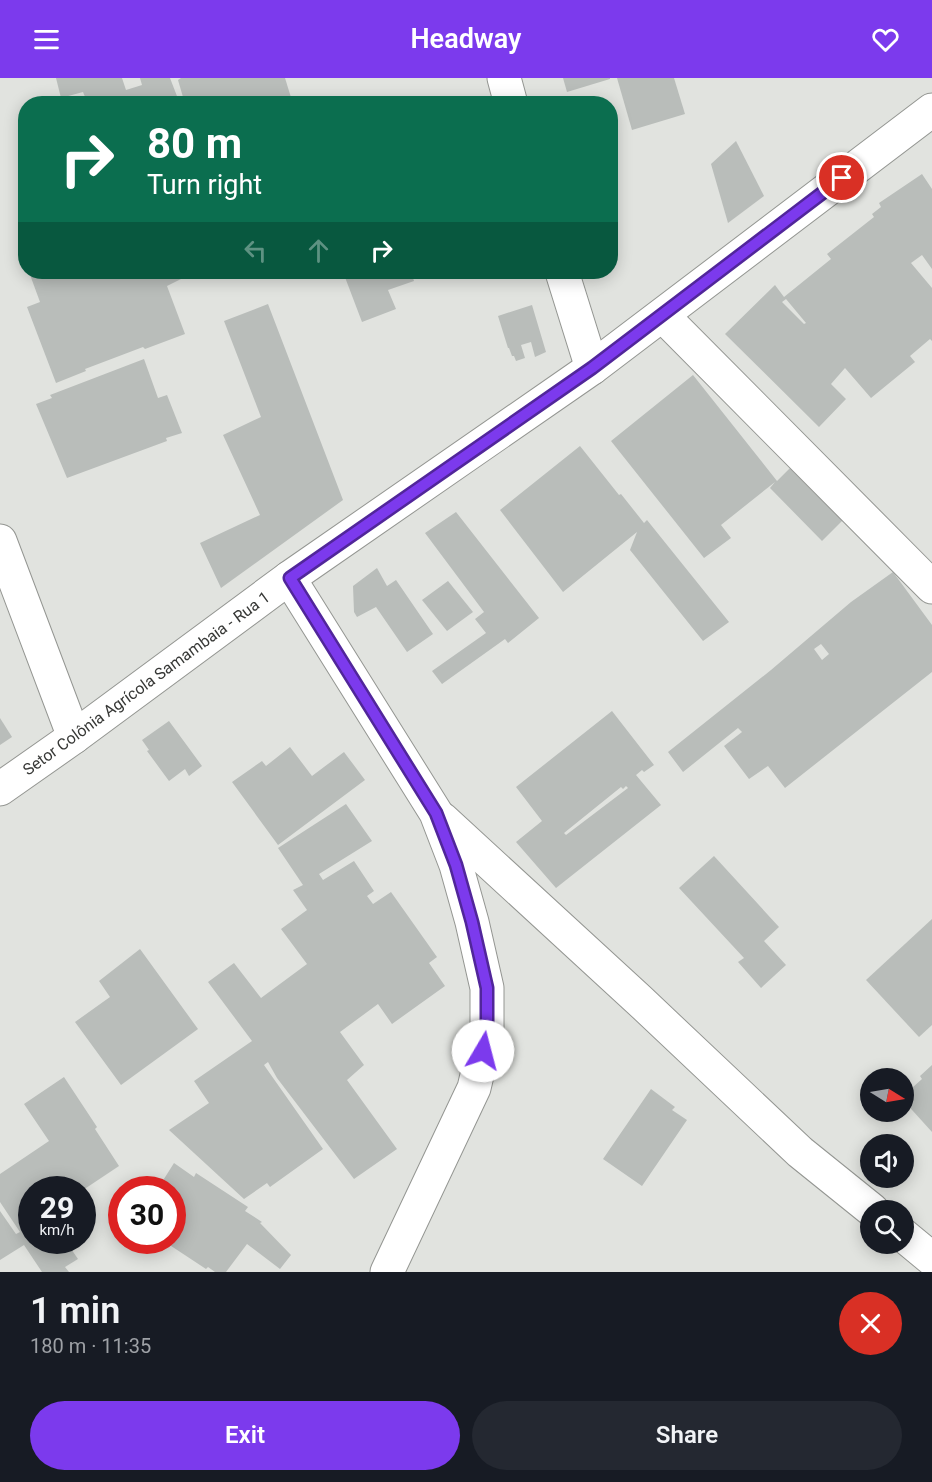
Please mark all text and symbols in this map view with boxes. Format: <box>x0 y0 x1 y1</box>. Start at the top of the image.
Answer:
icon: menu <box>30 23 63 56</box>
text: Headway <box>411 23 522 55</box>
icon: heart <box>869 23 902 56</box>
text: 80 m <box>147 119 242 168</box>
icon: right <box>48 120 126 198</box>
pin <box>816 152 867 203</box>
icon: arrive <box>825 161 858 194</box>
text: Turn right <box>147 169 262 201</box>
icon: left <box>239 234 272 267</box>
icon: ahead <box>302 234 335 267</box>
icon: right <box>365 234 398 267</box>
street label: Setor Colônia Agrícola Samambaia - Rua 1 <box>19 587 273 779</box>
position arrow <box>451 1019 515 1083</box>
north arrow <box>860 1068 914 1122</box>
map controls <box>860 1068 914 1254</box>
button: sound <box>860 1134 914 1188</box>
speed limit sign: 30 <box>108 1176 186 1254</box>
text: 29 <box>40 1190 74 1225</box>
button: search <box>860 1200 914 1254</box>
text: km/h <box>39 1221 75 1239</box>
text: 1 min <box>30 1290 120 1332</box>
button: close <box>839 1292 902 1355</box>
text: 180 m · 11:35 <box>30 1334 151 1358</box>
button: Exit <box>30 1401 460 1470</box>
button: Share <box>472 1401 902 1470</box>

